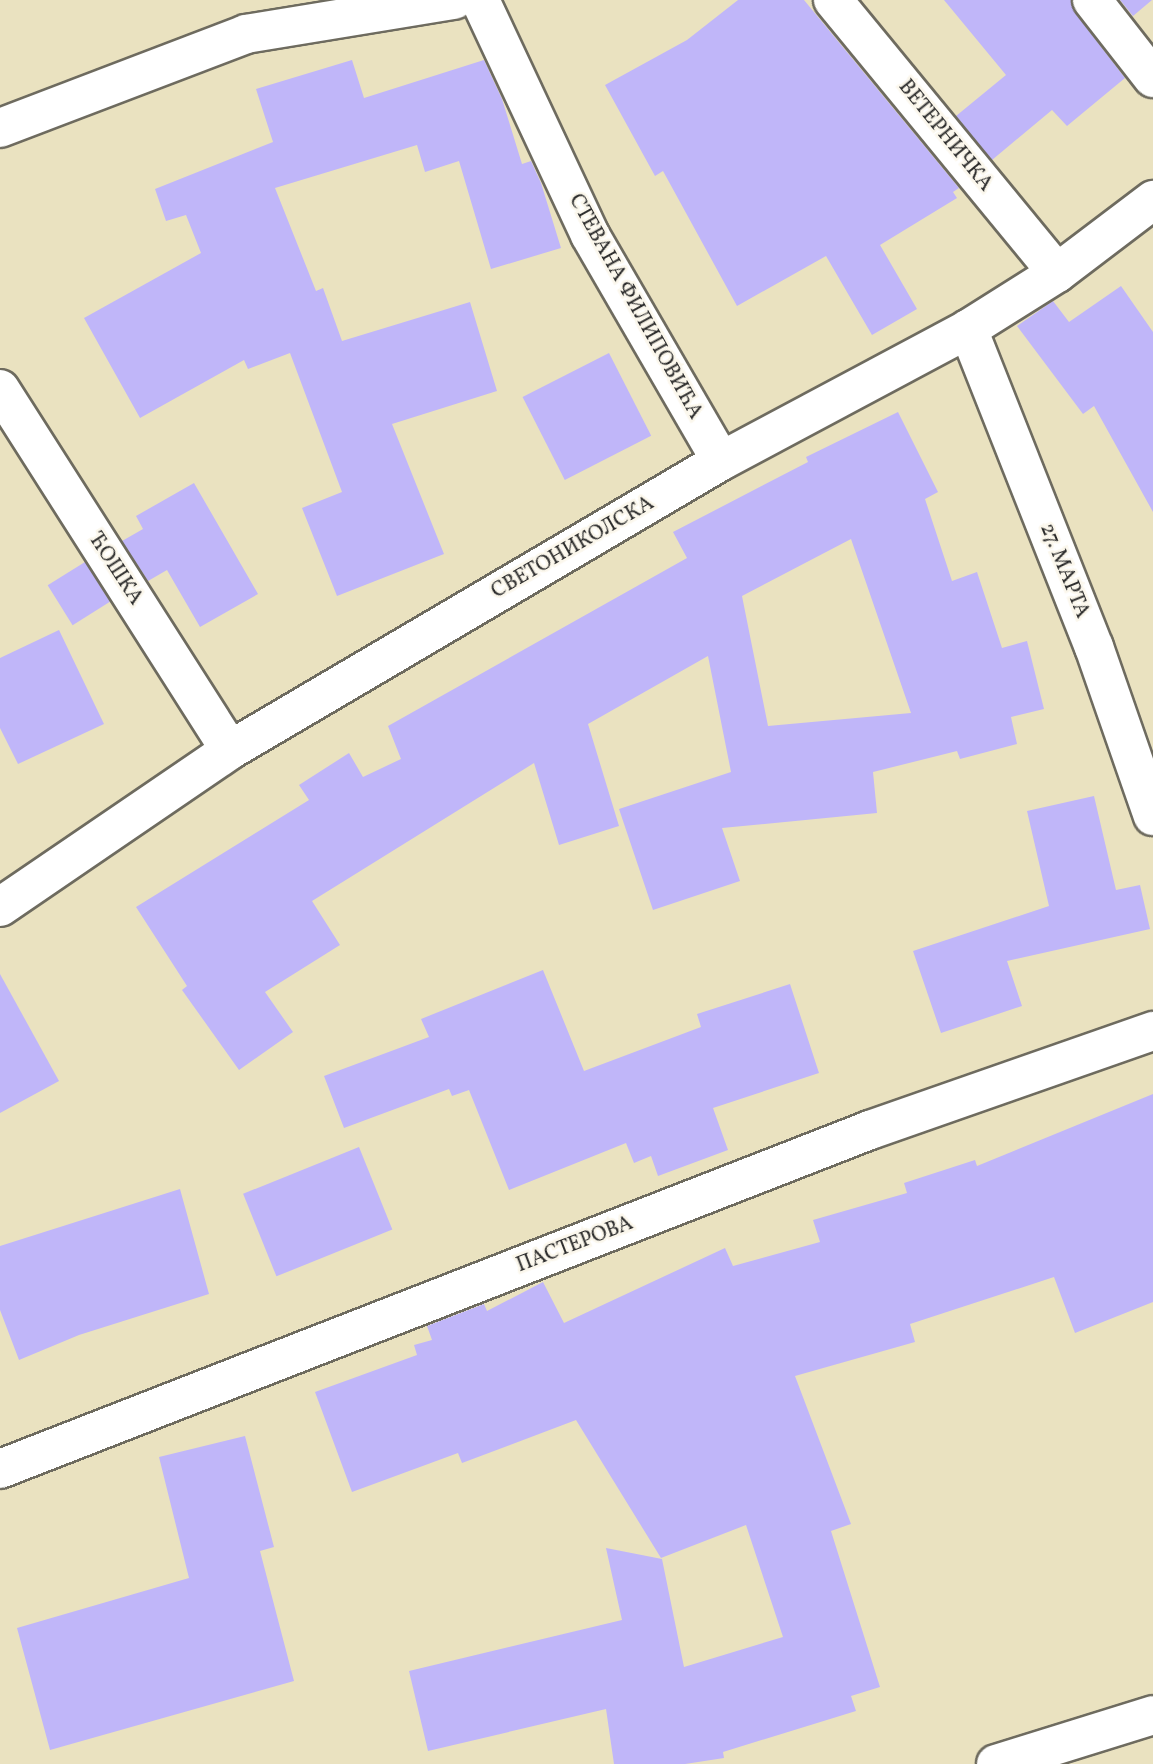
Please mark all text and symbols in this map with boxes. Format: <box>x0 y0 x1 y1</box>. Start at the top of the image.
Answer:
street label: ВЕТЕРНИЧКА <box>892 75 998 197</box>
street label: СТЕВАНА ФИЛИПОВИЋА <box>562 190 708 424</box>
street label: СВЕТОНИКОЛСКА <box>487 491 659 605</box>
street label: 27. МАРТА <box>1034 520 1094 622</box>
street label: ЋОШКА <box>82 528 148 610</box>
street label: ПАСТЕРОВА <box>513 1211 637 1279</box>

